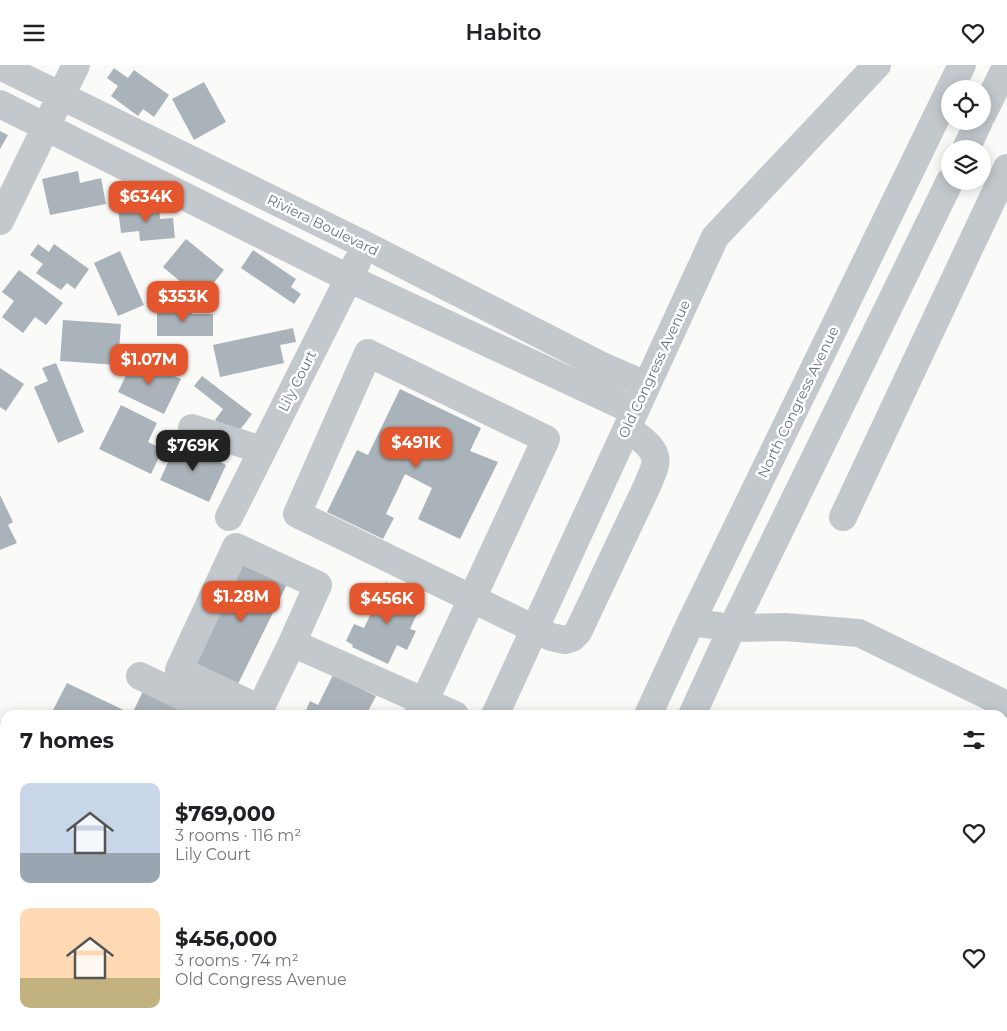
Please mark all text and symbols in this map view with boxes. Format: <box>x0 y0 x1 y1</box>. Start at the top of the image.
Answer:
icon: menu <box>20 19 48 47</box>
text: Habito <box>466 19 541 46</box>
icon: heart <box>959 19 987 47</box>
map controls <box>941 80 991 190</box>
button: locate <box>941 80 991 130</box>
button: layers <box>941 140 991 190</box>
pin: $634K <box>111 181 181 223</box>
text: $634K <box>120 187 172 206</box>
street label: Riviera Boulevard <box>264 190 382 260</box>
pin: $353K <box>148 281 218 323</box>
text: $353K <box>158 287 208 306</box>
street label: Old Congress Avenue <box>614 297 694 441</box>
street label: North Congress Avenue <box>753 323 843 481</box>
pin: $1.07M <box>108 343 190 386</box>
street label: Lily Court <box>274 347 320 415</box>
text: $1.07M <box>121 350 177 369</box>
pin: $491K <box>381 427 451 469</box>
pin: $769K <box>158 429 228 472</box>
text: $491K <box>391 433 441 452</box>
text: $769K <box>167 436 219 455</box>
pin: $1.28M <box>200 581 282 623</box>
pin: $456K <box>352 583 422 625</box>
text: $1.28M <box>213 587 269 606</box>
text: $456K <box>361 589 413 608</box>
icon: filters <box>960 726 988 754</box>
text: 7 homes <box>20 728 114 753</box>
text: $769,000 <box>175 801 275 826</box>
icon: home <box>60 803 120 863</box>
icon: heart <box>960 819 988 847</box>
text: 3 rooms · 116 m² <box>175 826 301 845</box>
text: Lily Court <box>175 845 251 864</box>
text: $456,000 <box>175 926 277 951</box>
icon: home <box>60 928 120 988</box>
icon: heart <box>960 944 988 972</box>
text: 3 rooms · 74 m² <box>175 951 299 970</box>
text: Old Congress Avenue <box>175 970 347 989</box>

